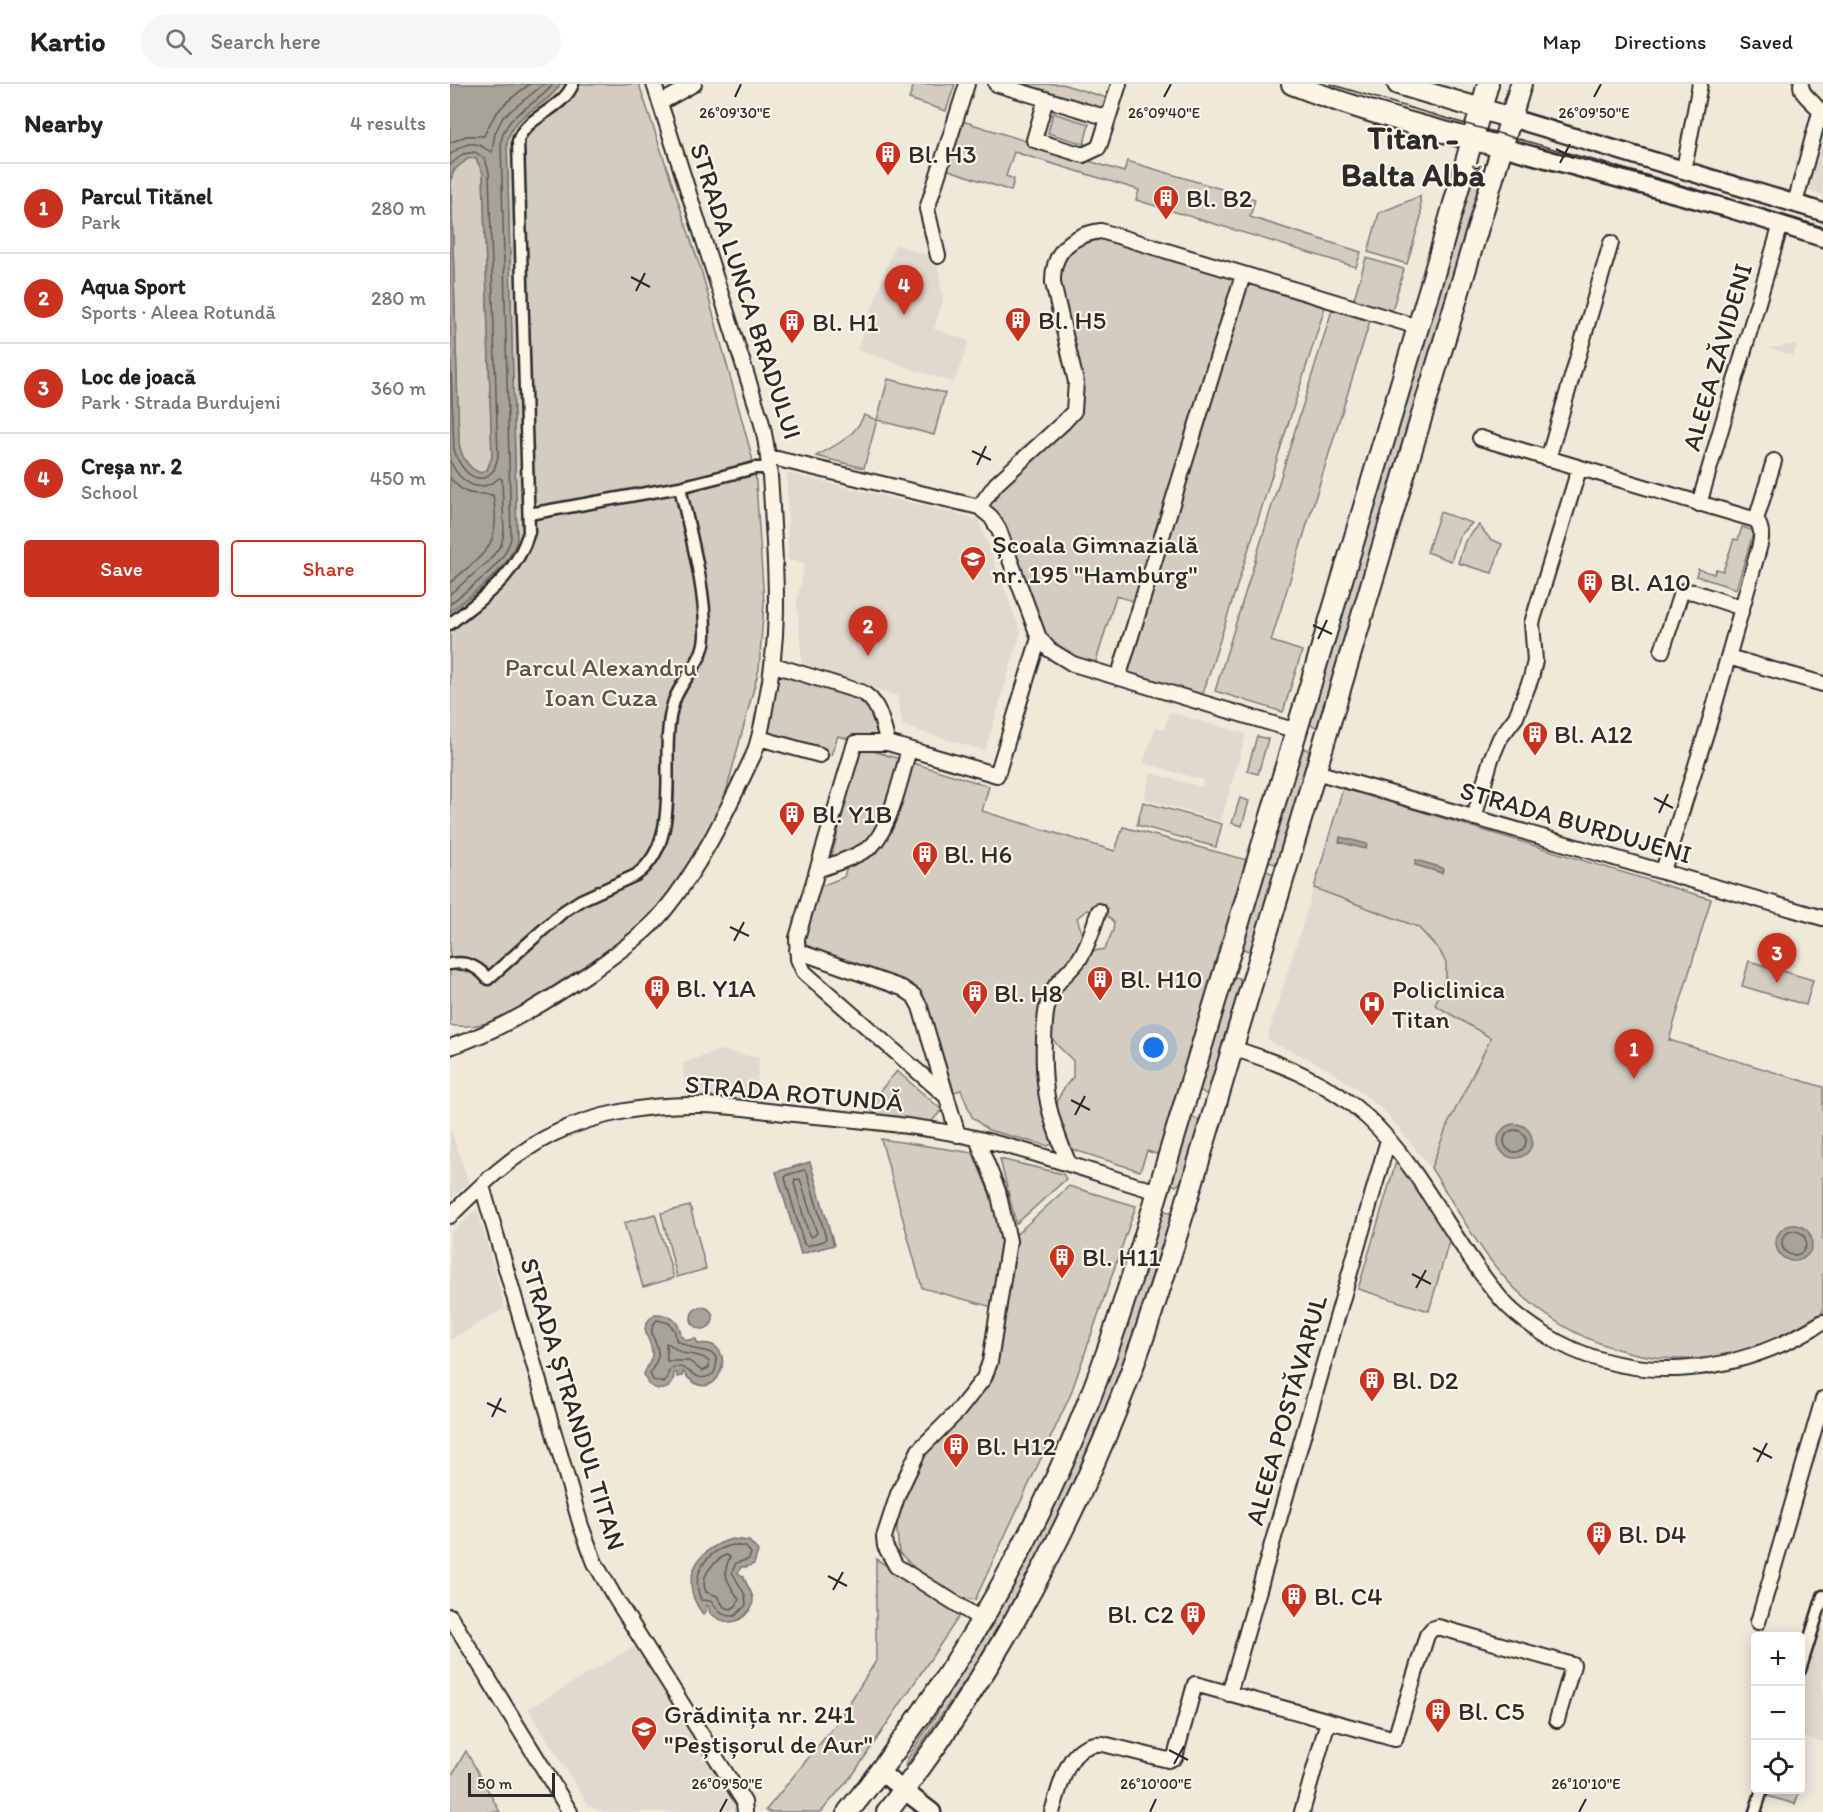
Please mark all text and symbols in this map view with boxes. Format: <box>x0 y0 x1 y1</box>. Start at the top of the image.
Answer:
search box <box>141 14 561 68</box>
text: Kartio <box>30 24 105 58</box>
icon: search <box>162 25 195 58</box>
text: Search here <box>210 28 321 55</box>
text: Map <box>1543 29 1581 54</box>
text: Directions <box>1614 29 1706 54</box>
text: Saved <box>1739 29 1793 54</box>
text: 26°09'30"E <box>699 104 771 122</box>
text: 26°09'40"E <box>1128 104 1200 122</box>
text: 26°09'50"E <box>1559 104 1630 122</box>
text: Nearby <box>24 107 103 139</box>
text: 4 results <box>350 111 426 135</box>
district label: Titan - Balta Albă <box>1341 119 1485 194</box>
place label: Bl. H3 <box>908 138 977 170</box>
street label: STRADA LUNCA BRADULUI <box>683 139 809 443</box>
building icon: Bl. H3 <box>873 139 903 177</box>
place label: Bl. B2 <box>1186 182 1253 214</box>
text: Parcul Titănel <box>81 183 212 210</box>
building icon: Bl. B2 <box>1151 183 1181 221</box>
text: 1 <box>39 196 48 220</box>
text: 280 m <box>371 196 426 220</box>
text: Park <box>81 210 120 234</box>
street label: ALEEA ZĂVIDENI <box>1675 260 1759 454</box>
pin: 4 <box>884 266 924 315</box>
text: Aqua Sport <box>81 273 186 300</box>
text: 2 <box>38 286 49 310</box>
text: 280 m <box>371 286 426 310</box>
text: Sports · Aleea Rotundă <box>81 300 276 324</box>
place label: Bl. H5 <box>1038 304 1106 336</box>
building icon: Bl. H5 <box>1003 305 1033 343</box>
place label: Bl. H1 <box>812 306 878 338</box>
building icon: Bl. H1 <box>777 307 807 345</box>
text: Loc de joacă <box>81 363 196 390</box>
text: 3 <box>38 376 49 400</box>
text: 360 m <box>371 376 426 400</box>
text: Park · Strada Burdujeni <box>81 390 281 414</box>
text: Creșa nr. 2 <box>81 453 182 480</box>
text: 4 <box>37 466 50 490</box>
text: 450 m <box>370 466 426 490</box>
text: School <box>81 480 138 504</box>
place label: Școala Gimnazială nr. 195 "Hamburg" <box>992 528 1199 590</box>
button: Save <box>24 540 219 597</box>
button: Share <box>231 540 426 597</box>
school or university icon: Școala Gimnazială nr. 195 "Hamburg" <box>958 544 988 582</box>
place label: Bl. A10 <box>1610 566 1691 598</box>
building icon: Bl. A10 <box>1575 567 1605 605</box>
pin: 2 <box>848 606 888 656</box>
park label: Parcul Alexandru Ioan Cuza <box>505 651 697 713</box>
place label: Bl. A12 <box>1554 718 1633 750</box>
building icon: Bl. A12 <box>1520 719 1550 757</box>
street label: STRADA BURDUJENI <box>1456 774 1696 870</box>
place label: Bl. Y1B <box>812 798 892 830</box>
building icon: Bl. Y1B <box>777 799 807 837</box>
place label: Bl. H6 <box>944 838 1012 870</box>
building icon: Bl. H6 <box>910 839 940 877</box>
pin: 3 <box>1758 934 1796 983</box>
place label: Bl. H10 <box>1120 963 1202 995</box>
building icon: Bl. H10 <box>1085 964 1115 1002</box>
place label: Bl. Y1A <box>676 972 756 1004</box>
building icon: Bl. Y1A <box>642 973 672 1011</box>
place label: Policlinica Titan <box>1392 973 1505 1035</box>
place label: Bl. H8 <box>994 977 1063 1009</box>
building icon: Bl. H8 <box>960 978 990 1016</box>
hospital icon: Policlinica Titan <box>1357 989 1387 1027</box>
pin: 1 <box>1614 1030 1654 1079</box>
your location <box>1139 1033 1168 1062</box>
street label: STRADA ROTUNDĂ <box>684 1068 905 1119</box>
place label: Bl. H11 <box>1082 1241 1161 1273</box>
building icon: Bl. H11 <box>1047 1242 1077 1280</box>
street label: STRADA ȘTRANDUL TITAN <box>513 1254 633 1554</box>
street label: ALEEA POSTĂVARUL <box>1238 1291 1334 1529</box>
place label: Bl. D2 <box>1392 1364 1459 1396</box>
building icon: Bl. D2 <box>1357 1365 1387 1403</box>
place label: Bl. H12 <box>976 1430 1056 1462</box>
building icon: Bl. H12 <box>941 1431 971 1469</box>
place label: Bl. D4 <box>1618 1518 1687 1550</box>
building icon: Bl. D4 <box>1584 1519 1614 1557</box>
place label: Bl. C4 <box>1314 1580 1383 1612</box>
building icon: Bl. C4 <box>1279 1581 1309 1619</box>
place label: Bl. C2 <box>1107 1598 1174 1630</box>
building icon: Bl. C2 <box>1178 1599 1208 1637</box>
map controls <box>1751 1632 1805 1794</box>
button: + <box>1751 1632 1805 1686</box>
button: − <box>1751 1686 1805 1740</box>
place label: Bl. C5 <box>1458 1695 1525 1727</box>
building icon: Bl. C5 <box>1423 1696 1453 1734</box>
place label: Grădinița nr. 241 "Peștișorul de Aur" <box>664 1698 873 1760</box>
school or university icon: Grădinița nr. 241 "Peștișorul de Aur" <box>629 1714 659 1752</box>
button: locate <box>1751 1740 1805 1794</box>
scale bar <box>468 1770 555 1798</box>
text: 50 m <box>477 1774 512 1793</box>
text: 26°09'50"E <box>692 1775 763 1793</box>
text: 26°10'00"E <box>1120 1775 1192 1793</box>
text: 26°10'10"E <box>1551 1775 1621 1793</box>

